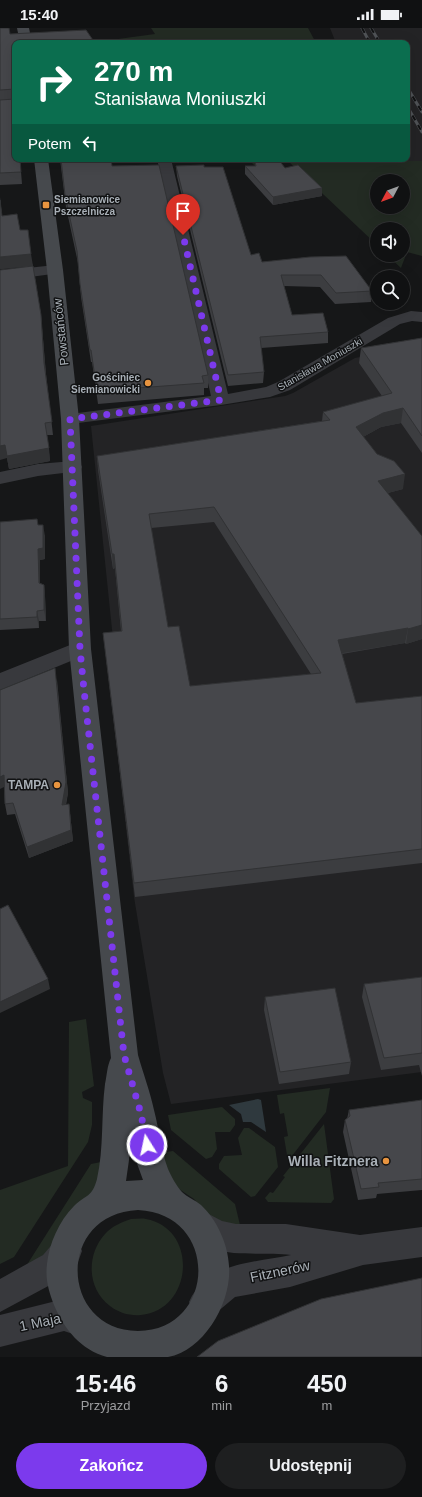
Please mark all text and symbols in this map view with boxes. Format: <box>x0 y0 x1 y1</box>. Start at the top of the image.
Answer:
text: 15:40 <box>20 6 58 23</box>
icon: right <box>28 56 80 108</box>
text: 270 m <box>94 56 173 87</box>
text: Stanisława Moniuszki <box>94 89 266 109</box>
icon: left <box>79 132 101 154</box>
text: Potem <box>28 135 71 152</box>
north arrow <box>370 174 410 214</box>
map controls <box>370 174 410 310</box>
place label: Siemianowice Pszczelnicza <box>54 194 121 217</box>
pin <box>166 194 200 235</box>
marker: Siemianowice Pszczelnicza <box>41 200 51 210</box>
icon: arrive <box>172 200 194 222</box>
button: sound <box>370 222 410 262</box>
button: search <box>370 270 410 310</box>
street label: Powstańców <box>50 297 71 366</box>
street label: Stanisława Moniuszki <box>276 335 364 393</box>
place label: Gościniec Siemianowicki <box>71 372 140 395</box>
marker: Gościniec Siemianowicki <box>143 378 153 388</box>
place label: TAMPA <box>8 778 49 792</box>
marker: TAMPA <box>52 780 62 790</box>
position arrow <box>126 1124 168 1166</box>
place label: Willa Fitznera <box>288 1153 378 1169</box>
marker: Willa Fitznera <box>381 1156 391 1166</box>
street label: Fitznerów <box>249 1257 312 1285</box>
street label: 1 Maja <box>18 1310 62 1334</box>
text: 15:46 <box>75 1370 136 1397</box>
text: 6 <box>215 1370 228 1397</box>
text: 450 <box>307 1370 347 1397</box>
text: Przyjazd <box>81 1398 131 1413</box>
text: min <box>211 1398 232 1413</box>
text: m <box>322 1398 332 1413</box>
button: Zakończ <box>16 1443 207 1489</box>
button: Udostępnij <box>215 1443 406 1489</box>

